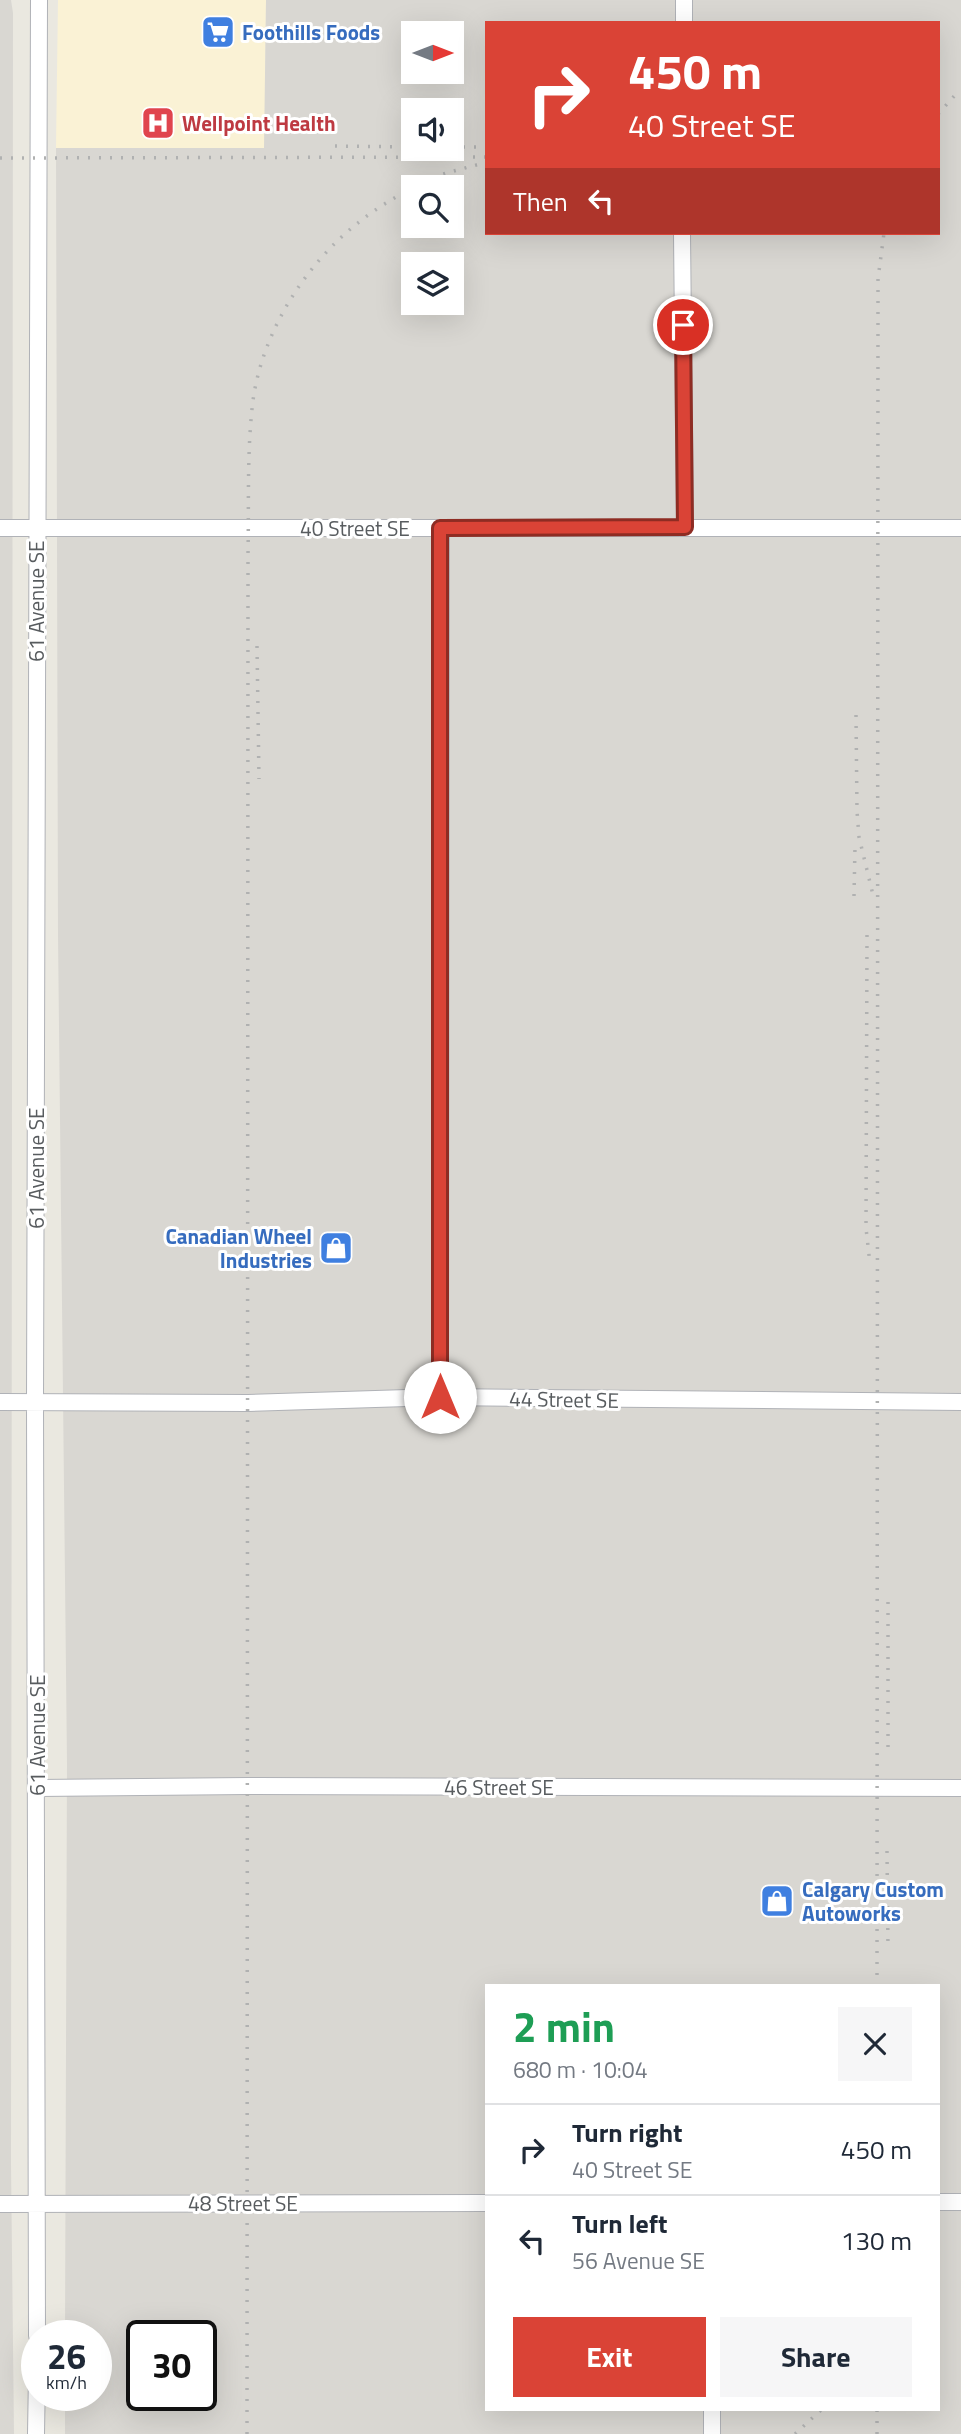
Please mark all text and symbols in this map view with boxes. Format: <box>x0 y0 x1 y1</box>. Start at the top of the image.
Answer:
supermarket icon: Foothills Foods <box>199 13 237 51</box>
place label: Foothills Foods <box>242 16 380 48</box>
north arrow <box>401 21 464 84</box>
map controls <box>401 21 464 315</box>
text: 450 m <box>628 33 762 108</box>
icon: right <box>513 49 604 140</box>
button: sound <box>401 98 464 161</box>
text: 40 Street SE <box>628 101 795 149</box>
hospital icon: Wellpoint Health <box>139 104 177 142</box>
place label: Wellpoint Health <box>182 107 336 139</box>
button: search <box>401 175 464 238</box>
text: Then <box>513 182 568 221</box>
icon: left <box>582 182 620 220</box>
button: layers <box>401 252 464 315</box>
pin <box>653 295 713 355</box>
icon: arrive <box>664 306 702 344</box>
street label: 40 Street SE <box>300 512 410 544</box>
street label: 61 Avenue SE <box>20 540 52 662</box>
street label: 61 Avenue SE <box>20 1107 52 1229</box>
place label: Canadian Wheel Industries <box>165 1220 312 1276</box>
shop icon: Canadian Wheel Industries <box>317 1229 355 1267</box>
position arrow <box>403 1360 477 1434</box>
street label: 44 Street SE <box>509 1382 619 1416</box>
street label: 61 Avenue SE <box>21 1674 53 1796</box>
street label: 46 Street SE <box>444 1771 554 1803</box>
place label: Calgary Custom Autoworks <box>802 1873 944 1929</box>
shop icon: Calgary Custom Autoworks <box>758 1882 796 1920</box>
text: 2 min <box>513 1994 615 2058</box>
button: close <box>838 2007 912 2081</box>
text: 680 m · 10:04 <box>513 2052 648 2087</box>
text: Turn right <box>572 2113 683 2152</box>
text: 450 m <box>841 2130 912 2169</box>
icon: right <box>513 2131 551 2169</box>
text: 40 Street SE <box>572 2152 692 2187</box>
street label: 48 Street SE <box>188 2187 298 2219</box>
text: Turn left <box>572 2204 667 2243</box>
text: 130 m <box>841 2221 912 2260</box>
icon: left <box>513 2222 551 2260</box>
text: 56 Avenue SE <box>572 2243 705 2278</box>
button: Exit <box>513 2317 706 2397</box>
button: Share <box>720 2317 912 2397</box>
speed limit sign: 30 <box>126 2320 217 2411</box>
text: 26 <box>47 2329 86 2383</box>
text: km/h <box>46 2369 87 2396</box>

